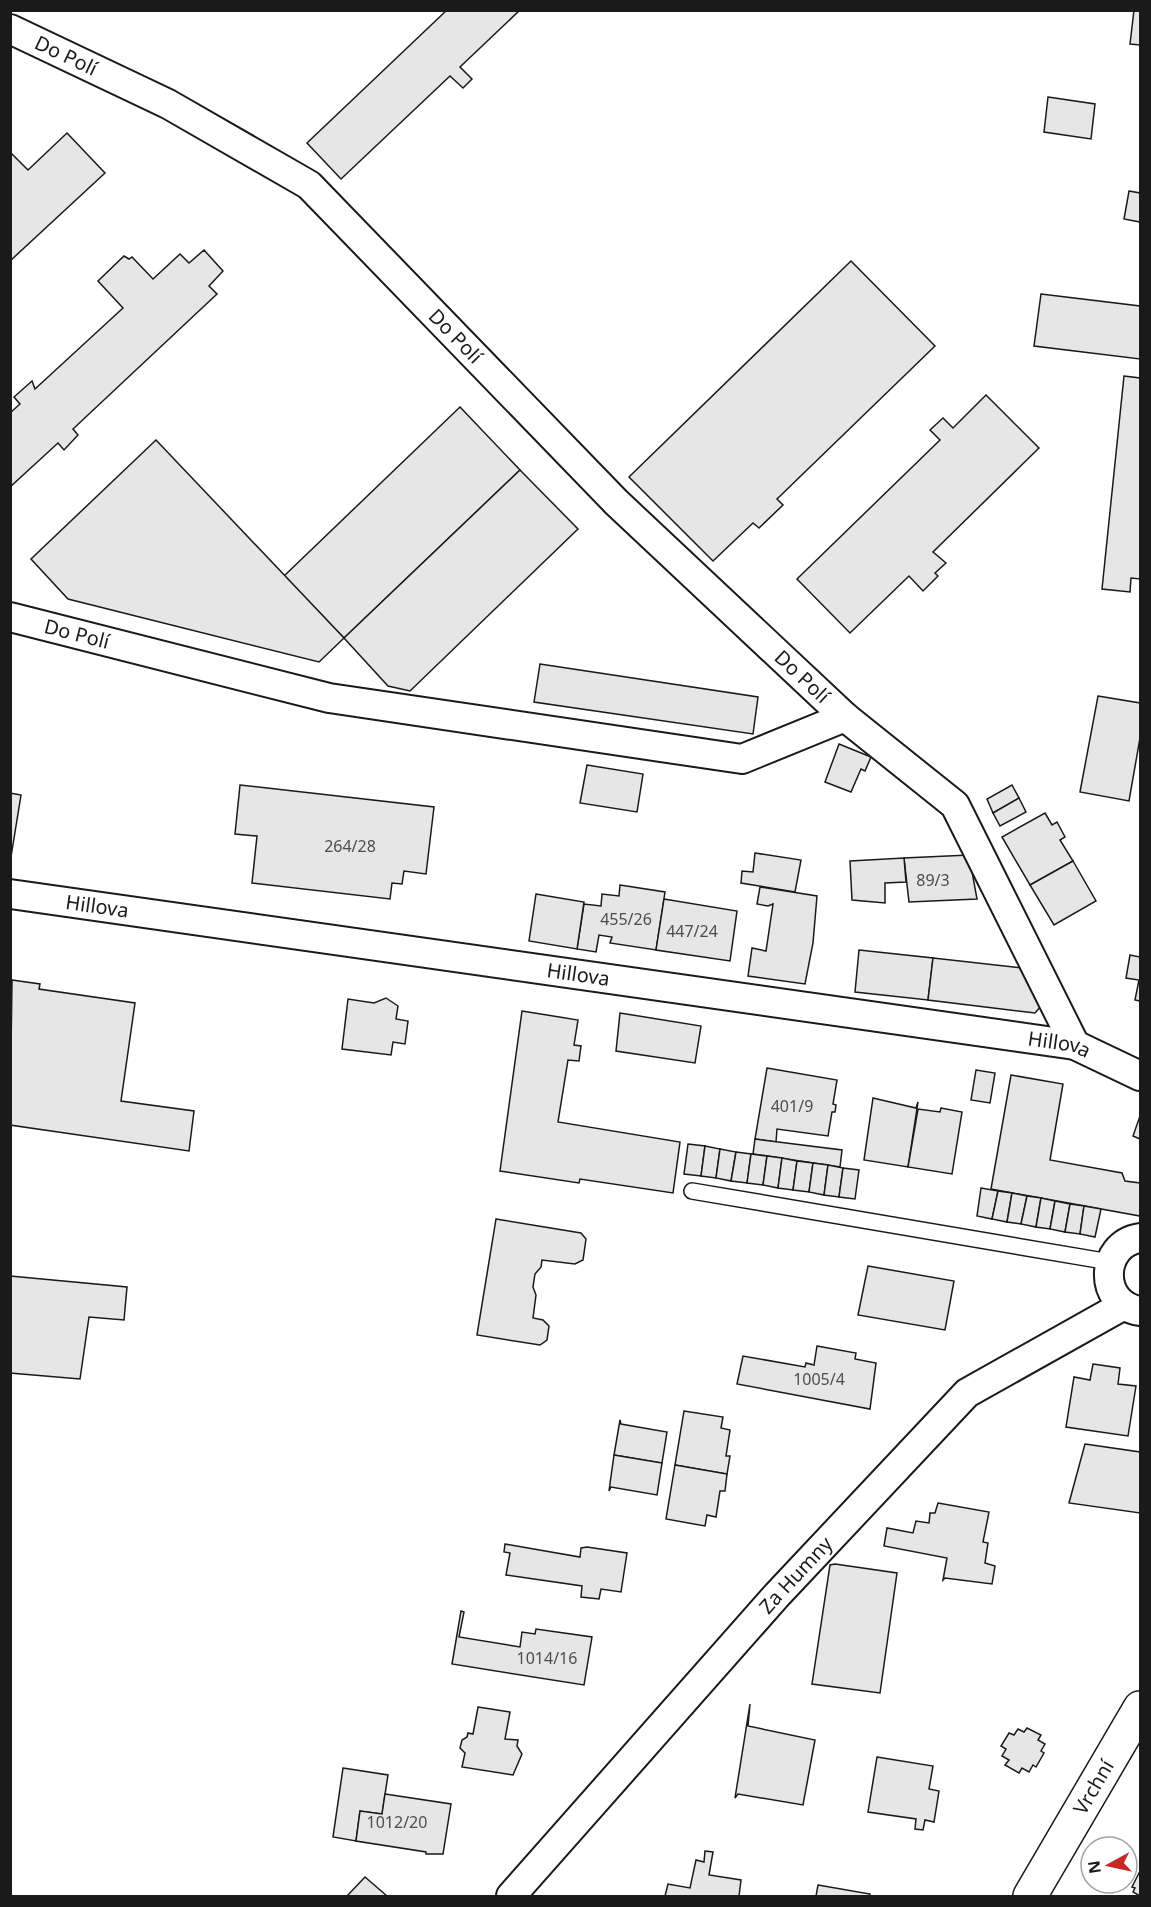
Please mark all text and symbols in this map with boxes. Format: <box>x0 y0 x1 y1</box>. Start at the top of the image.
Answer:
street label: Do Polí <box>30 29 103 82</box>
street label: Do Polí <box>423 303 489 370</box>
street label: Do Polí <box>41 612 113 655</box>
street label: Do Polí <box>769 644 836 709</box>
house number: 264/28 <box>324 835 376 857</box>
house number: 89/3 <box>916 869 950 891</box>
street label: Hillova <box>64 888 131 924</box>
house number: 455/26 <box>600 908 652 930</box>
house number: 447/24 <box>666 920 718 942</box>
street label: Hillova <box>545 956 612 992</box>
street label: Hillova <box>1026 1024 1096 1064</box>
house number: 401/9 <box>771 1095 813 1117</box>
house number: 1005/4 <box>793 1368 845 1390</box>
street label: Za Humny <box>753 1530 839 1619</box>
house number: 1014/16 <box>517 1647 577 1669</box>
street label: Vrchní <box>1067 1754 1120 1819</box>
house number: 1012/20 <box>367 1811 427 1833</box>
north arrow <box>1079 1835 1139 1895</box>
text: N <box>1082 1859 1106 1875</box>

